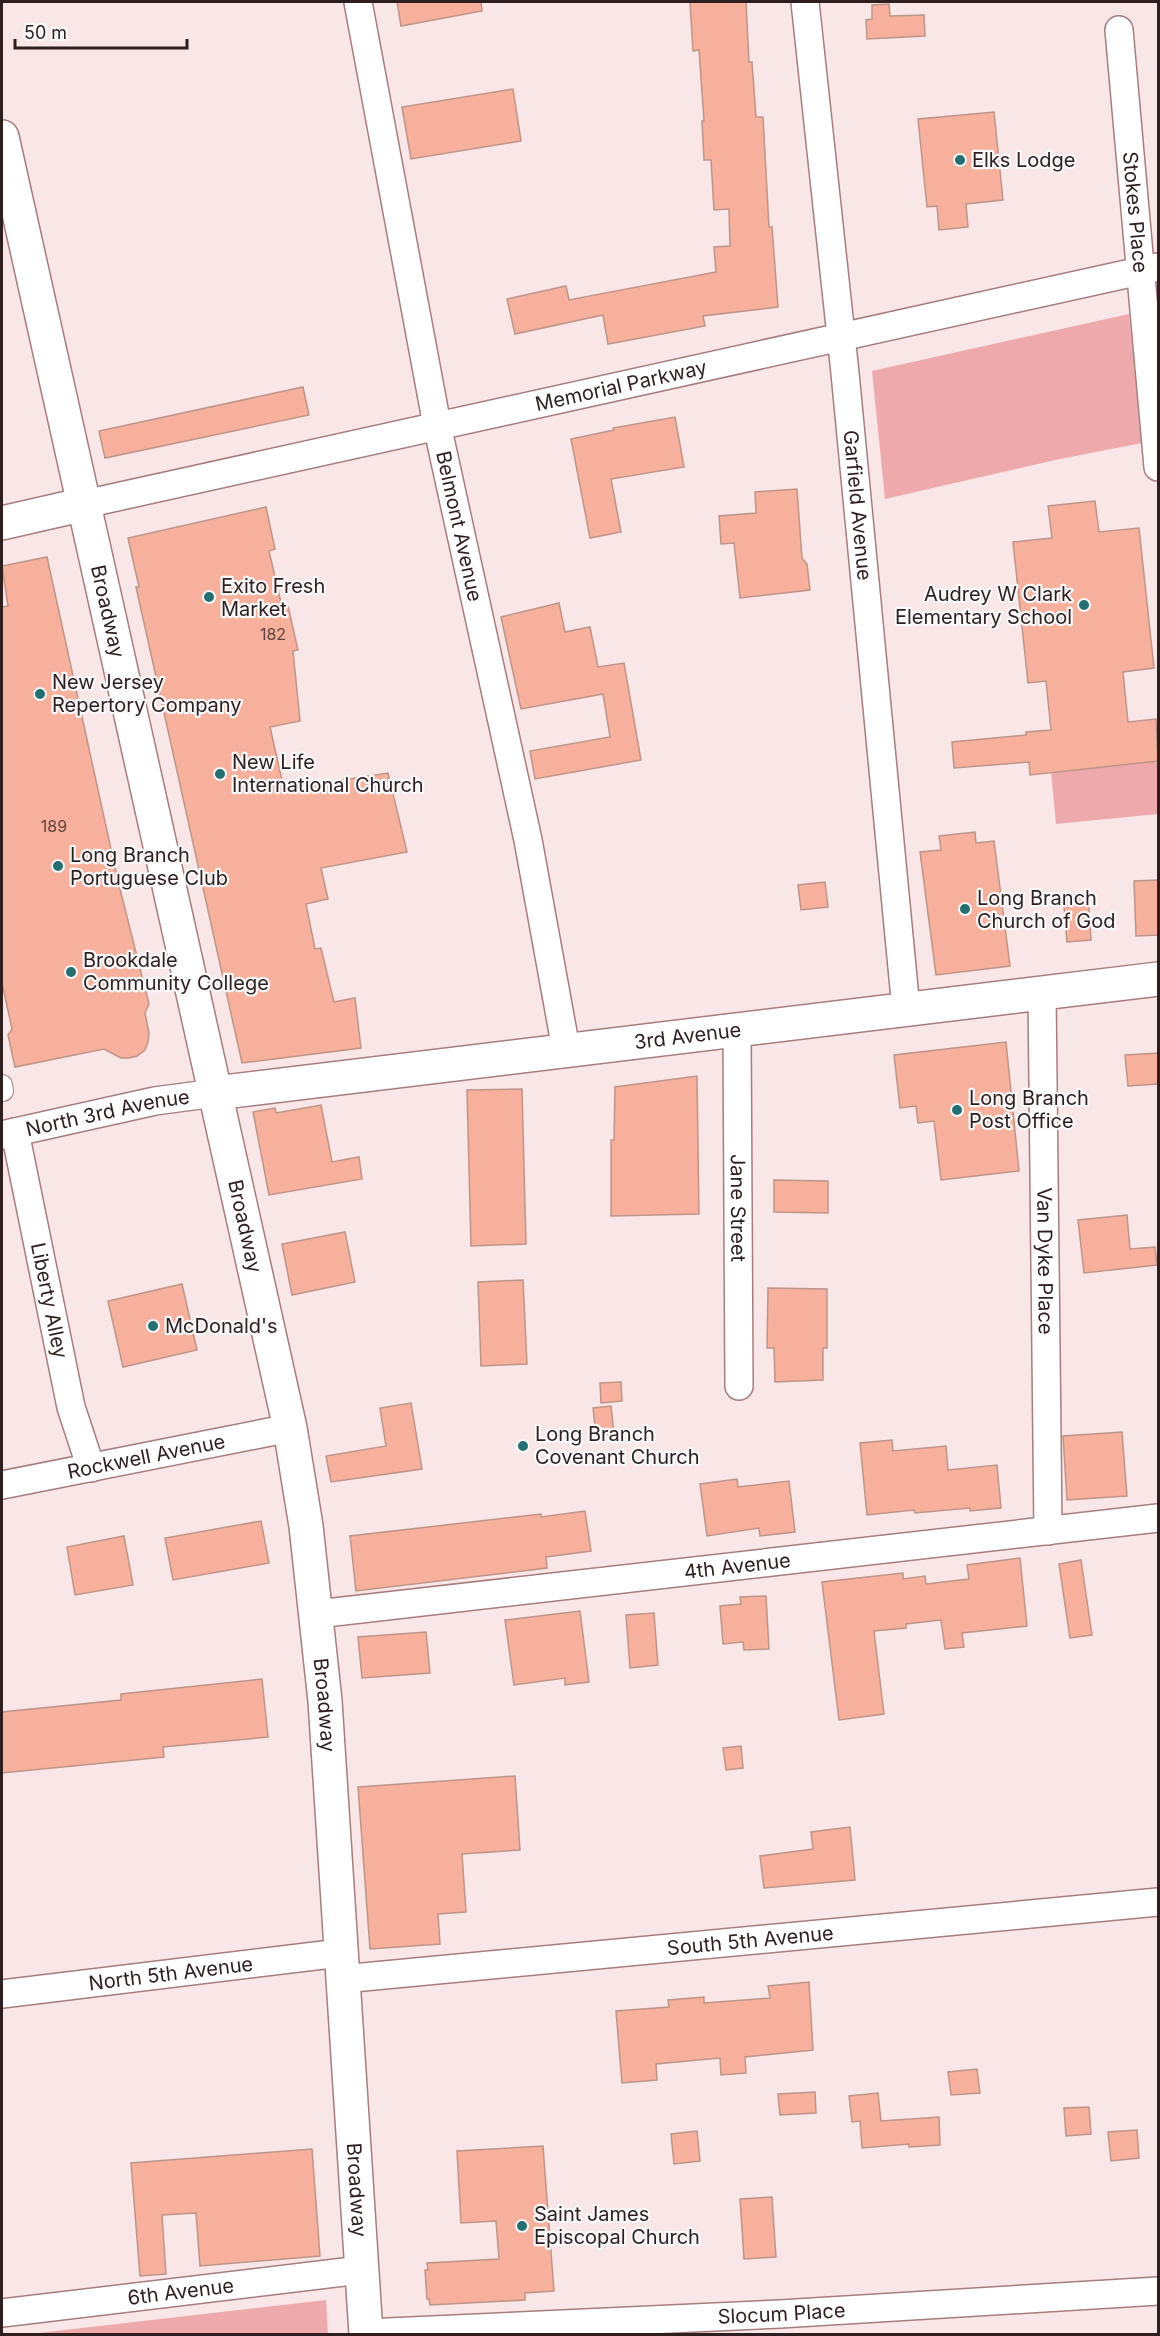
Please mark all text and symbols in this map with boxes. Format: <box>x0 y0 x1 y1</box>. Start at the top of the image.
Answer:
scale bar <box>15 12 188 50</box>
text: 50 m <box>24 22 67 43</box>
place label: Elks Lodge <box>972 148 1076 172</box>
street label: Stokes Place <box>1118 151 1153 274</box>
marker: Elks Lodge <box>953 153 967 167</box>
street label: Memorial Parkway <box>533 355 709 416</box>
street label: Garfield Avenue <box>839 429 877 582</box>
street label: Belmont Avenue <box>431 449 487 604</box>
street label: Broadway <box>86 563 130 660</box>
place label: Exito Fresh Market <box>221 574 325 621</box>
place label: Audrey W Clark Elementary School <box>895 582 1072 629</box>
marker: Exito Fresh Market <box>202 590 216 604</box>
marker: Audrey W Clark Elementary School <box>1077 598 1091 612</box>
house number: 182 <box>260 624 286 644</box>
place label: New Jersey Repertory Company <box>52 670 242 717</box>
marker: New Jersey Repertory Company <box>33 687 47 701</box>
place label: New Life International Church <box>232 750 424 797</box>
marker: New Life International Church <box>213 767 227 781</box>
house number: 189 <box>41 816 67 836</box>
place label: Long Branch Portuguese Club <box>70 843 228 890</box>
marker: Long Branch Portuguese Club <box>51 859 65 873</box>
place label: Long Branch Church of God <box>977 886 1116 933</box>
marker: Long Branch Church of God <box>958 902 972 916</box>
place label: Brookdale Community College <box>83 948 269 995</box>
marker: Brookdale Community College <box>64 965 78 979</box>
street label: 3rd Avenue <box>633 1017 742 1054</box>
street label: North 3rd Avenue <box>23 1085 191 1141</box>
place label: Long Branch Post Office <box>969 1086 1089 1133</box>
marker: Long Branch Post Office <box>950 1103 964 1117</box>
street label: Jane Street <box>726 1154 750 1263</box>
street label: Broadway <box>223 1177 267 1275</box>
street label: Van Dyke Place <box>1032 1187 1058 1335</box>
street label: Liberty Alley <box>26 1240 73 1361</box>
place label: McDonald's <box>165 1314 278 1338</box>
marker: McDonald's <box>146 1319 160 1333</box>
place label: Long Branch Covenant Church <box>535 1422 699 1469</box>
street label: Rockwell Avenue <box>65 1429 227 1484</box>
marker: Long Branch Covenant Church <box>516 1439 530 1453</box>
street label: 4th Avenue <box>683 1548 792 1584</box>
street label: Broadway <box>308 1657 340 1753</box>
street label: South 5th Avenue <box>666 1921 835 1960</box>
street label: North 5th Avenue <box>87 1952 254 1995</box>
street label: Broadway <box>342 2142 372 2238</box>
place label: Saint James Episcopal Church <box>534 2202 700 2249</box>
marker: Saint James Episcopal Church <box>515 2219 529 2233</box>
street label: 6th Avenue <box>126 2273 235 2310</box>
street label: Slocum Place <box>717 2298 846 2329</box>

